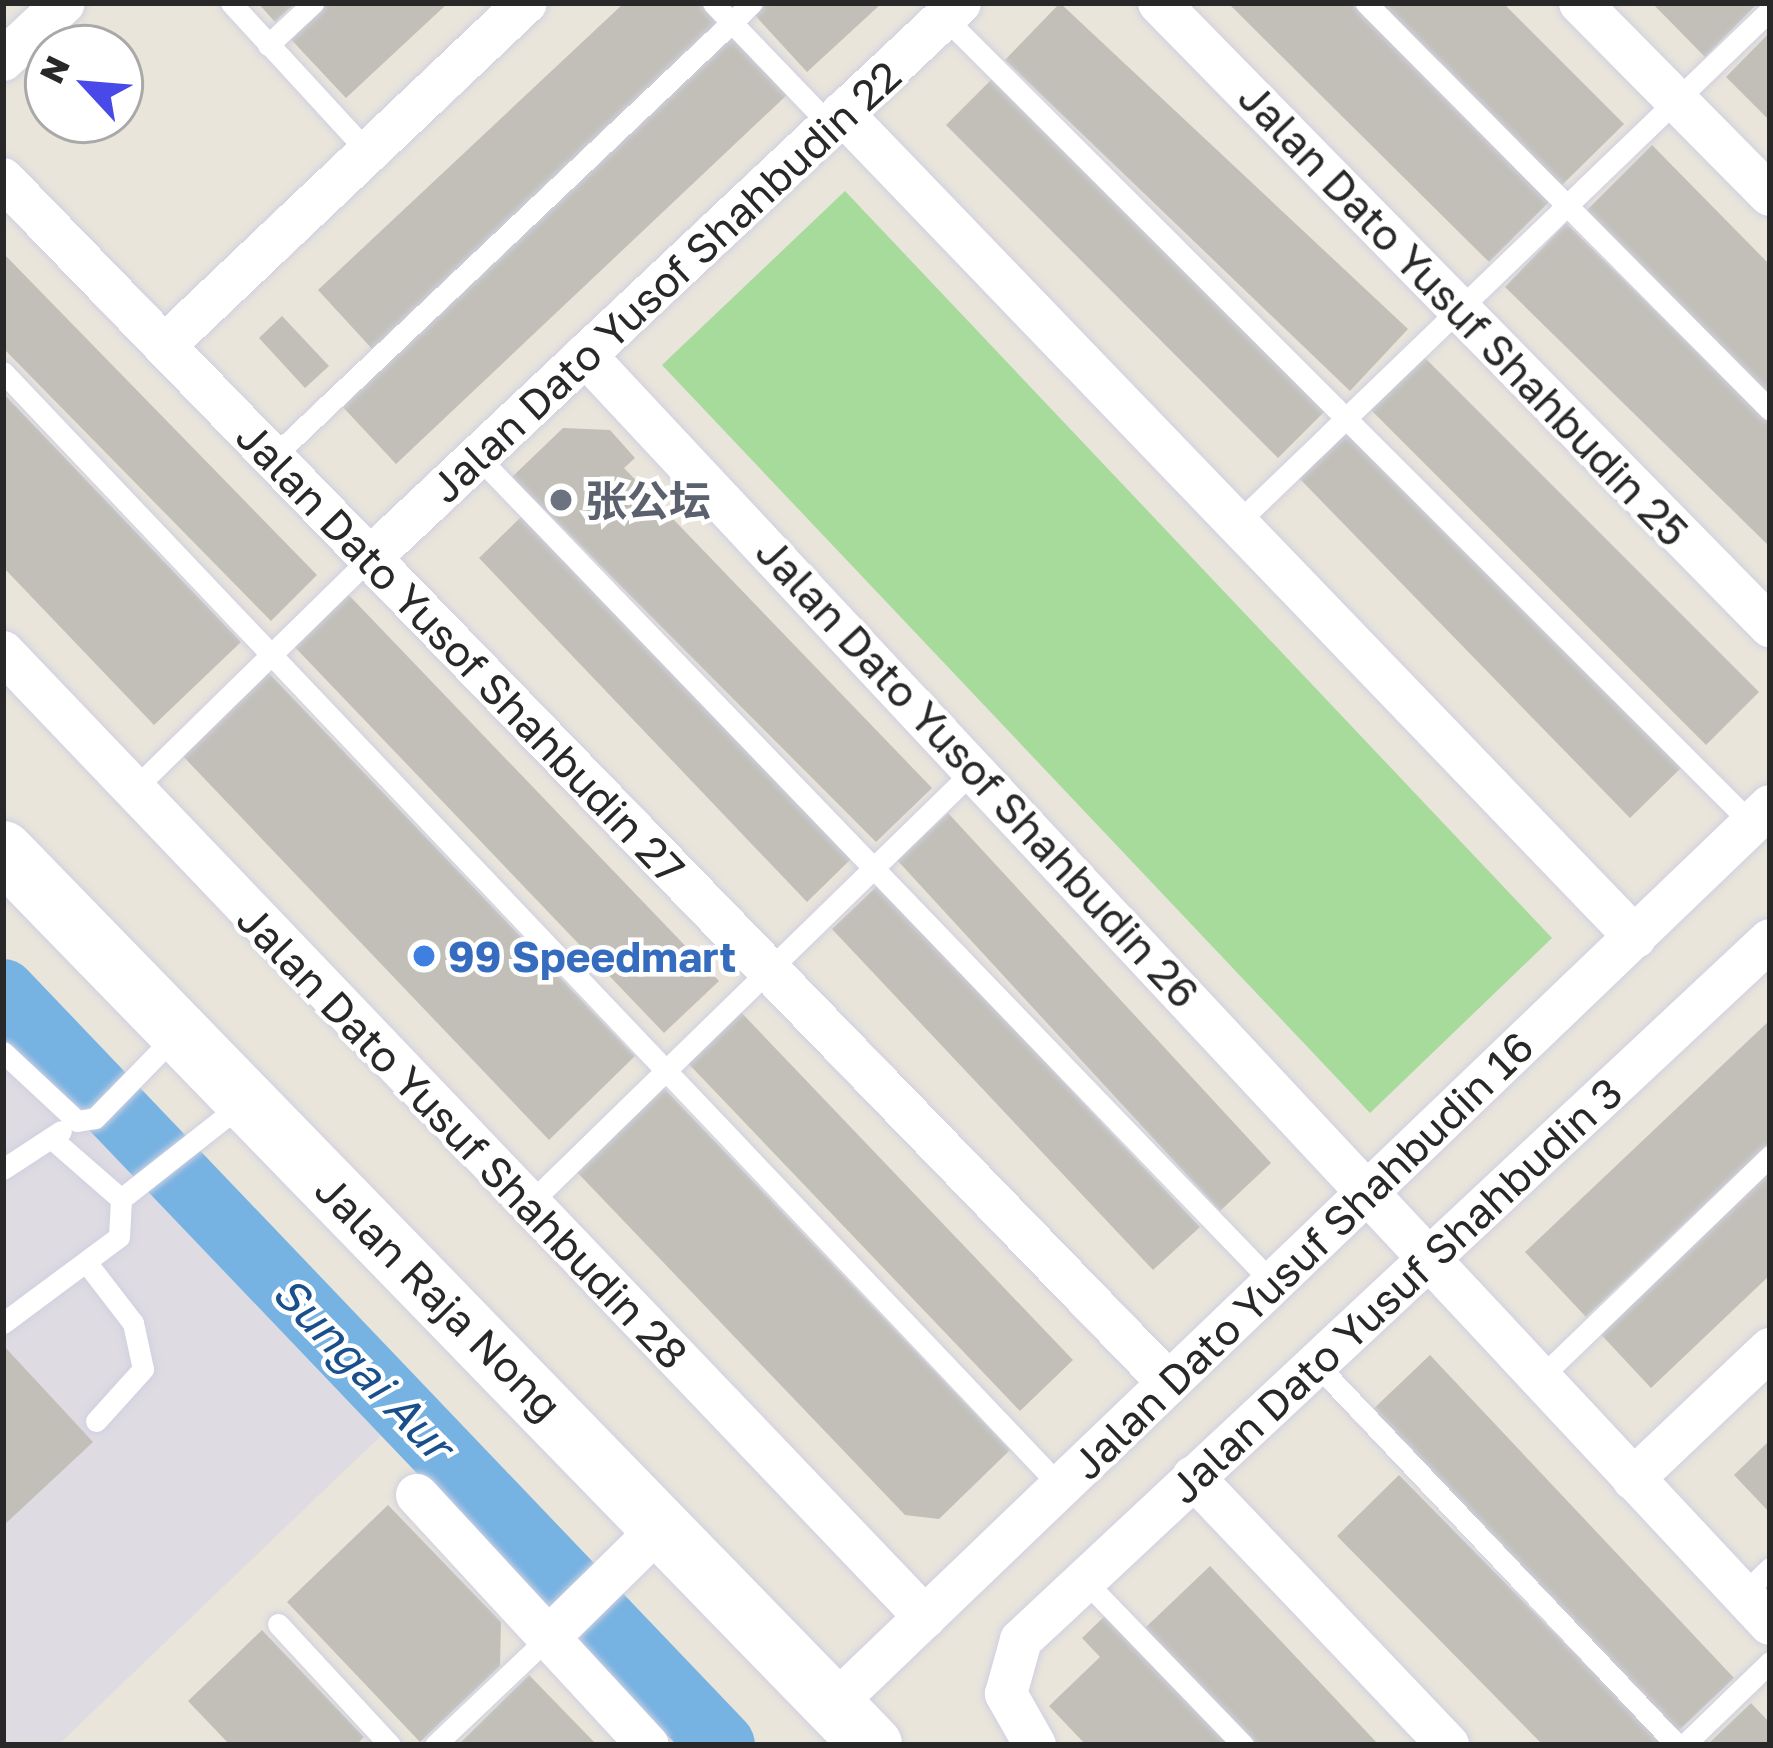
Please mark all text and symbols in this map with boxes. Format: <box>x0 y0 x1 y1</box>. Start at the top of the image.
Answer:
north arrow <box>24 24 144 144</box>
text: N <box>31 49 77 89</box>
street label: Jalan Dato Yusof Shahbudin 22 <box>420 50 910 512</box>
street label: Jalan Dato Yusuf Shahbudin 25 <box>1229 72 1699 556</box>
street label: Jalan Dato Yusof Shahbudin 27 <box>227 411 695 893</box>
place label: 张公坛 <box>585 475 711 525</box>
marker: 张公坛 <box>548 487 574 513</box>
street label: Jalan Dato Yusof Shahbudin 26 <box>746 526 1210 1018</box>
street label: Jalan Dato Yusuf Shahbudin 28 <box>227 893 699 1379</box>
place label: 99 Speedmart <box>448 931 736 981</box>
marker: 99 Speedmart <box>411 943 437 969</box>
street label: Jalan Dato Yusuf Shahbudin 16 <box>1061 1021 1543 1489</box>
street label: Jalan Dato Yusuf Shahbudin 3 <box>1158 1067 1632 1513</box>
street label: Jalan Raja Nong <box>306 1164 572 1430</box>
water label: Sungai Aur <box>262 1265 464 1471</box>

